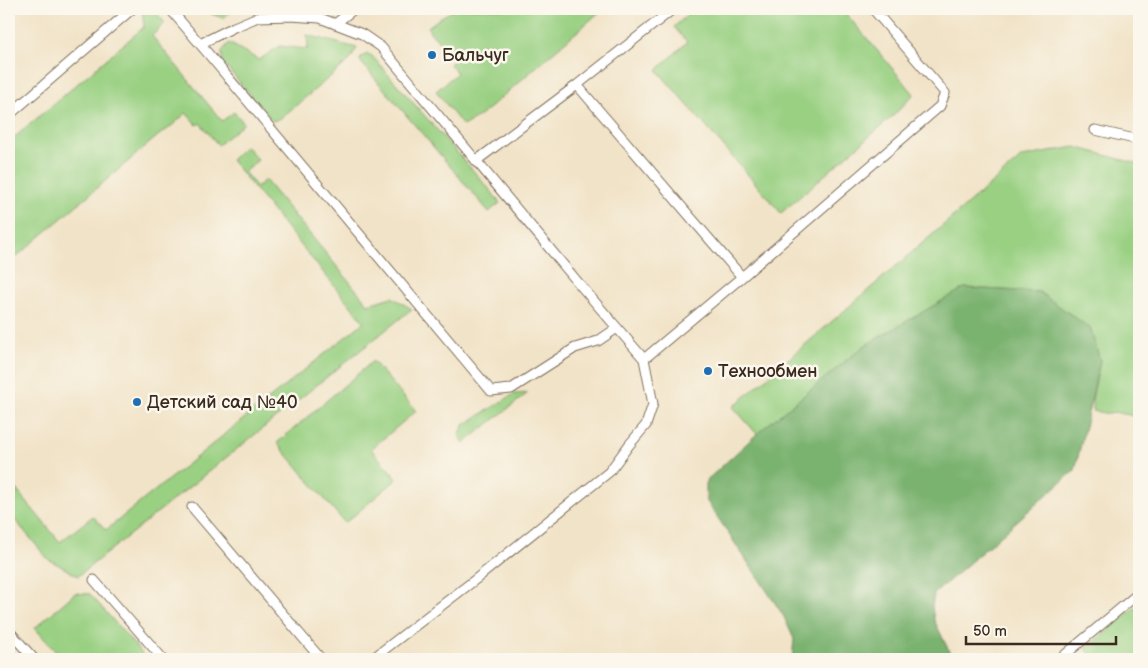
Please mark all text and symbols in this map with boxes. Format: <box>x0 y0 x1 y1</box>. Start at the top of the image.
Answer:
place label: Бальчуг <box>442 45 509 66</box>
marker: Бальчуг <box>426 49 438 61</box>
place label: Технообмен <box>718 361 818 382</box>
marker: Технообмен <box>702 365 714 377</box>
place label: Детский сад №40 <box>147 392 298 413</box>
marker: Детский сад №40 <box>131 396 143 408</box>
scale bar <box>966 613 1116 645</box>
text: 50 m <box>973 622 1007 641</box>

